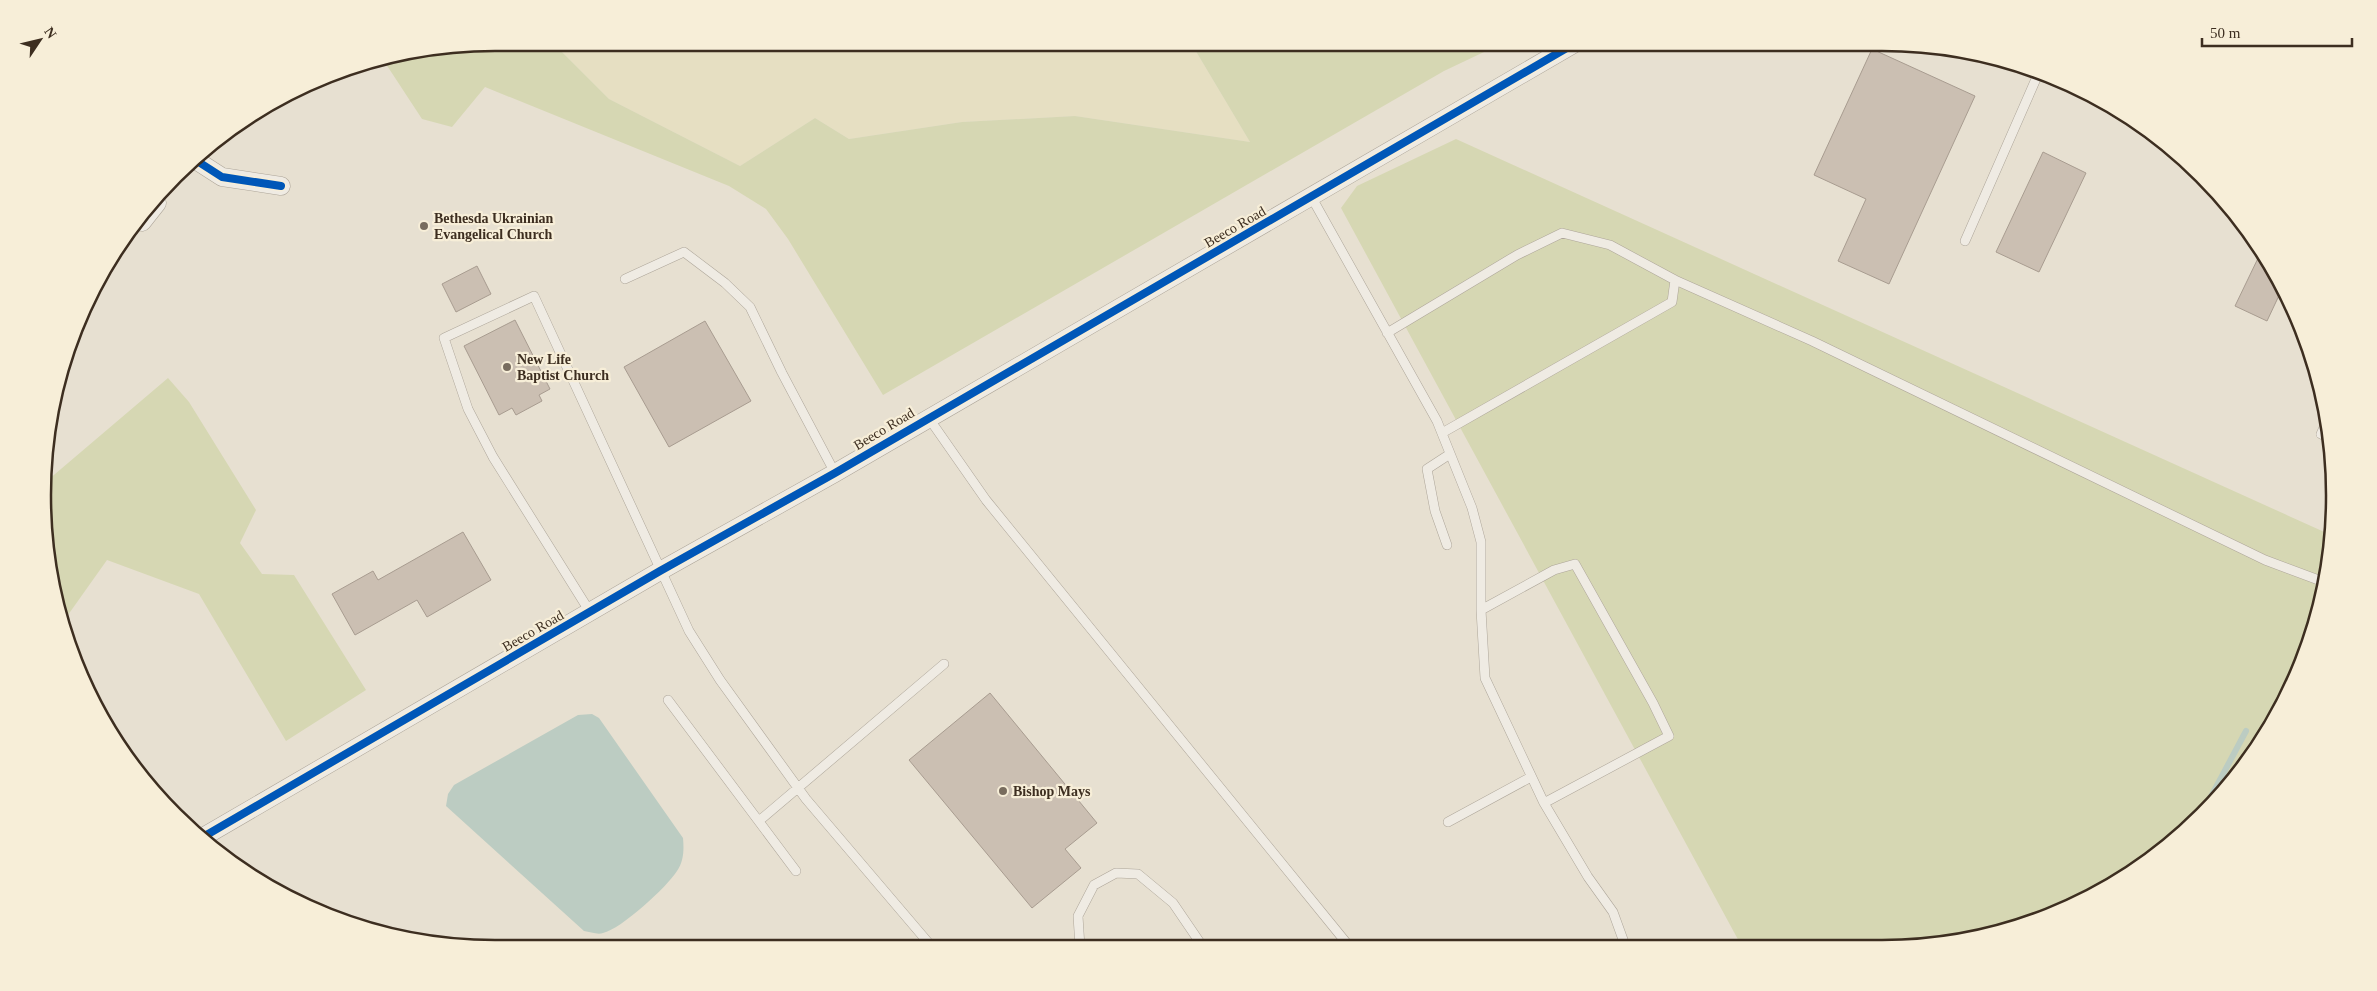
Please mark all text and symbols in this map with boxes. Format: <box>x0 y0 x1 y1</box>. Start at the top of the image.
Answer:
north arrow <box>15 15 65 65</box>
scale bar <box>2202 15 2352 47</box>
text: N <box>41 24 59 41</box>
text: 50 m <box>2210 25 2241 41</box>
street label: Beeco Road <box>1202 203 1268 251</box>
place label: Bethesda Ukrainian Evangelical Church <box>434 211 554 242</box>
marker: Bethesda Ukrainian Evangelical Church <box>418 220 430 232</box>
place label: New Life Baptist Church <box>517 352 609 383</box>
marker: New Life Baptist Church <box>501 361 513 373</box>
street label: Beeco Road <box>851 405 917 453</box>
street label: Beeco Road <box>500 607 566 655</box>
place label: Bishop Mays <box>1013 784 1091 799</box>
marker: Bishop Mays <box>997 785 1009 797</box>

